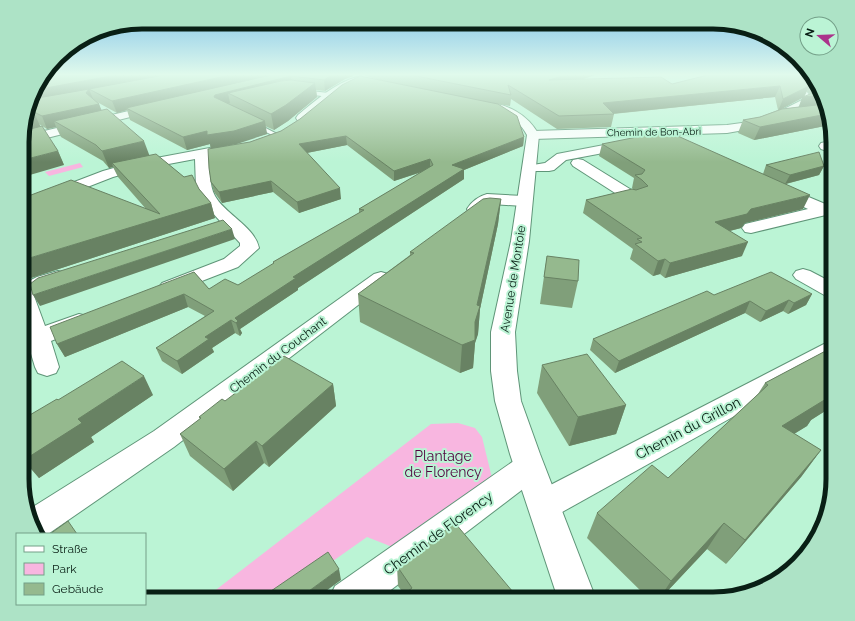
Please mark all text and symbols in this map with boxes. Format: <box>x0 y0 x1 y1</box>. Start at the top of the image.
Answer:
north arrow <box>799 16 839 56</box>
text: N <box>803 27 818 39</box>
street label: Chemin de Bon-Abri <box>607 126 701 138</box>
street label: Avenue de Montoie <box>498 225 528 333</box>
street label: Chemin du Couchant <box>227 314 329 396</box>
street label: Chemin du Grillon <box>633 394 743 462</box>
park label: Plantage de Florency <box>404 448 482 480</box>
street label: Chemin de Florency <box>380 488 496 578</box>
legend <box>16 533 146 605</box>
text: Straße <box>52 542 88 556</box>
text: Park <box>52 562 77 576</box>
text: Gebäude <box>52 582 103 596</box>

